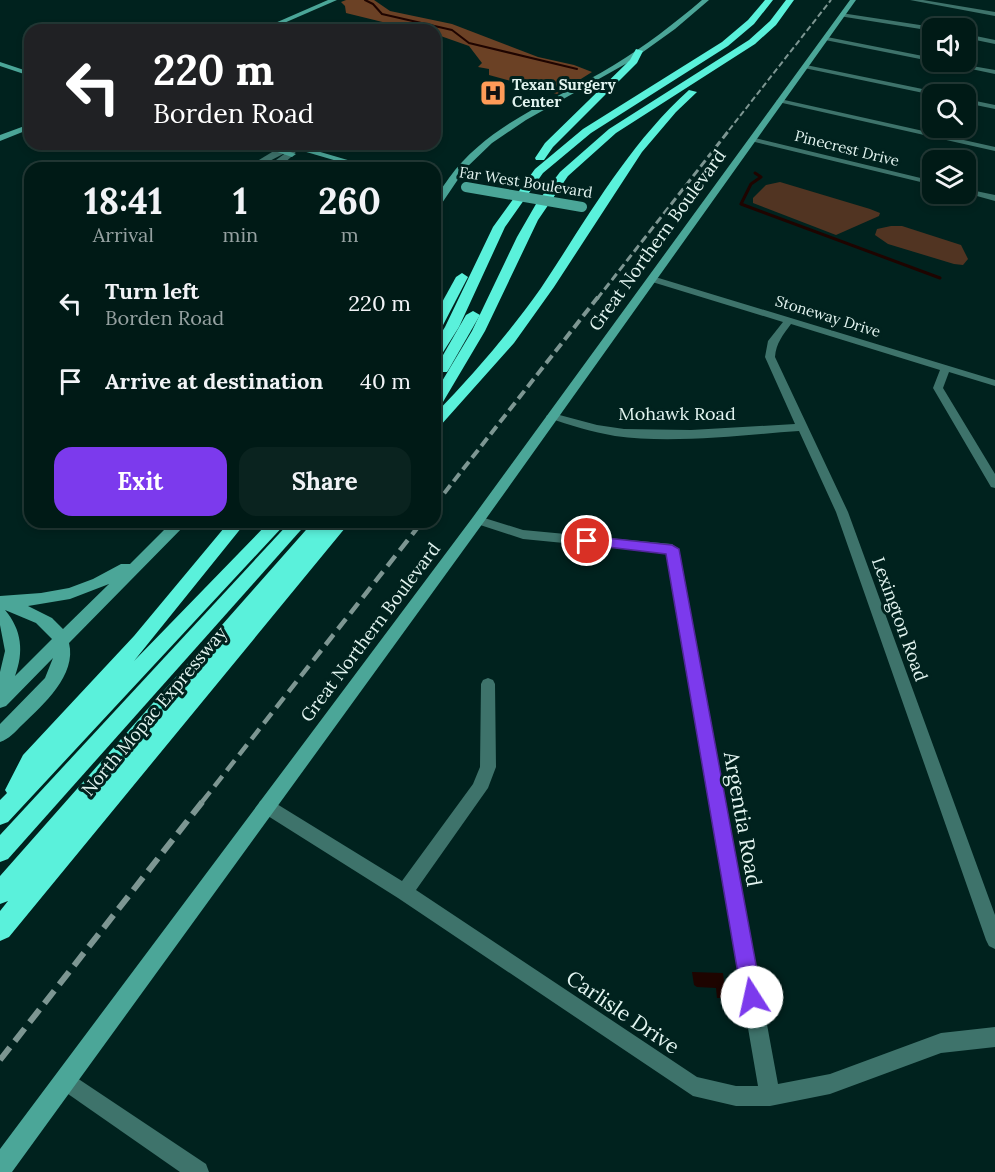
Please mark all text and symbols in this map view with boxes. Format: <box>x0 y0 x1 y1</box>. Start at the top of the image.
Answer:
map controls <box>922 18 976 204</box>
button: sound <box>922 18 976 72</box>
text: 220 m <box>153 43 274 97</box>
icon: left <box>54 48 132 126</box>
place label: Texan Surgery Center <box>512 75 617 111</box>
hospital icon: Texan Surgery Center <box>478 78 508 108</box>
button: search <box>922 84 976 138</box>
text: Borden Road <box>153 96 314 130</box>
street label: Pinecrest Drive <box>793 126 901 170</box>
street label: Great Northern Boulevard <box>583 145 731 335</box>
button: layers <box>922 150 976 204</box>
street label: Far West Boulevard <box>458 162 594 202</box>
text: 18:41 <box>84 178 163 224</box>
text: 1 <box>233 178 248 224</box>
text: 260 <box>318 178 381 224</box>
text: Arrival <box>93 222 154 247</box>
text: min <box>223 222 258 247</box>
text: m <box>341 222 359 247</box>
text: Turn left <box>105 277 199 305</box>
icon: left <box>54 287 87 320</box>
text: 220 m <box>348 289 411 317</box>
street label: Stoneway Drive <box>773 291 883 341</box>
text: Borden Road <box>105 305 224 330</box>
icon: arrive <box>54 365 87 398</box>
text: Arrive at destination <box>105 367 323 395</box>
text: 40 m <box>360 367 411 395</box>
street label: Mohawk Road <box>618 402 736 425</box>
button: Exit <box>54 447 227 516</box>
button: Share <box>239 447 411 516</box>
pin <box>561 515 612 566</box>
icon: arrive <box>570 524 603 557</box>
street label: Great Northern Boulevard <box>295 538 445 726</box>
street label: Lexington Road <box>867 554 933 684</box>
street label: North Mopac Expressway <box>76 621 232 800</box>
street label: Argentia Road <box>718 748 768 889</box>
street label: Carlisle Drive <box>561 964 685 1060</box>
position arrow <box>720 965 784 1029</box>

